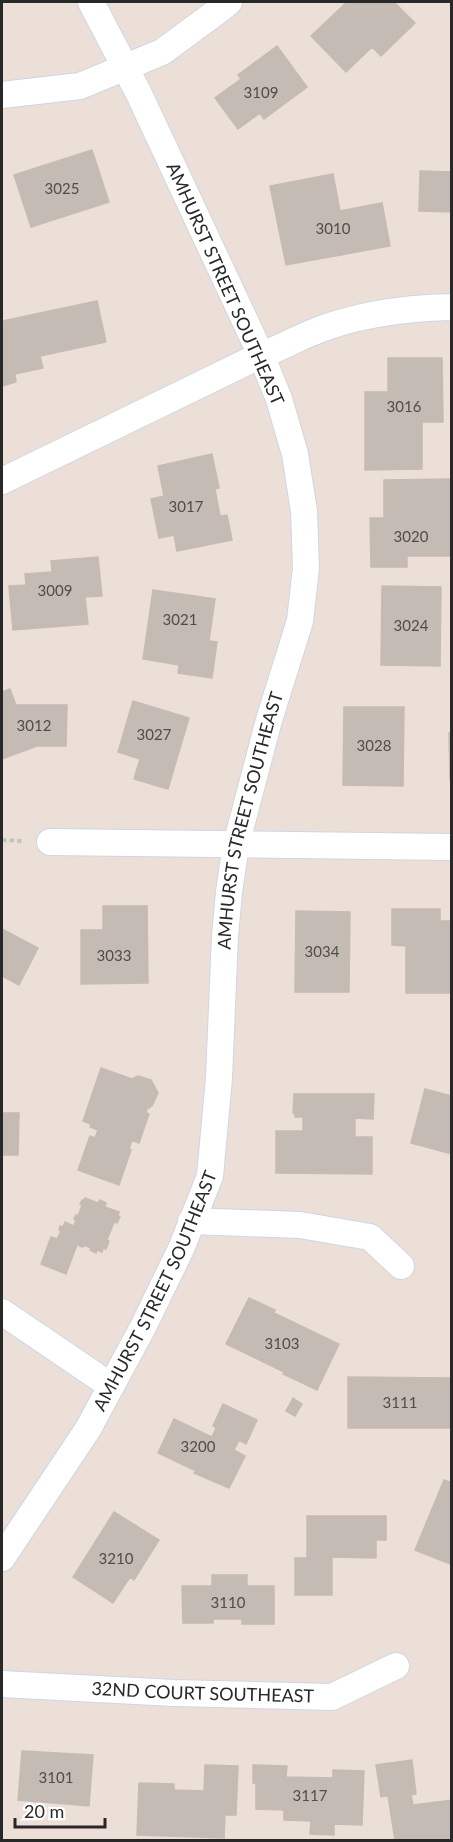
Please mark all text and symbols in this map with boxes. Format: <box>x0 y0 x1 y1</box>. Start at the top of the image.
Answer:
house number: 3109 <box>244 83 278 101</box>
street label: AMHURST STREET SOUTHEAST <box>162 159 290 409</box>
house number: 3025 <box>45 179 79 197</box>
house number: 3010 <box>316 219 351 237</box>
house number: 3016 <box>387 397 422 415</box>
house number: 3017 <box>169 497 204 515</box>
house number: 3020 <box>394 527 429 545</box>
house number: 3009 <box>38 581 72 599</box>
house number: 3021 <box>163 610 197 628</box>
house number: 3024 <box>394 616 429 634</box>
street label: AMHURST STREET SOUTHEAST <box>212 688 287 950</box>
house number: 3012 <box>17 716 51 734</box>
house number: 3027 <box>137 725 172 743</box>
house number: 3028 <box>357 736 391 754</box>
house number: 3034 <box>305 942 340 960</box>
house number: 3033 <box>97 946 131 964</box>
street label: AMHURST STREET SOUTHEAST <box>88 1167 221 1414</box>
house number: 3103 <box>265 1334 299 1352</box>
house number: 3111 <box>383 1393 417 1411</box>
house number: 3200 <box>181 1437 216 1455</box>
house number: 3210 <box>99 1549 134 1567</box>
house number: 3110 <box>211 1593 246 1611</box>
street label: 32ND COURT SOUTHEAST <box>91 1677 315 1707</box>
house number: 3101 <box>39 1768 73 1786</box>
house number: 3117 <box>293 1786 328 1804</box>
scale bar <box>15 1791 105 1829</box>
text: 20 m <box>24 1800 64 1822</box>

